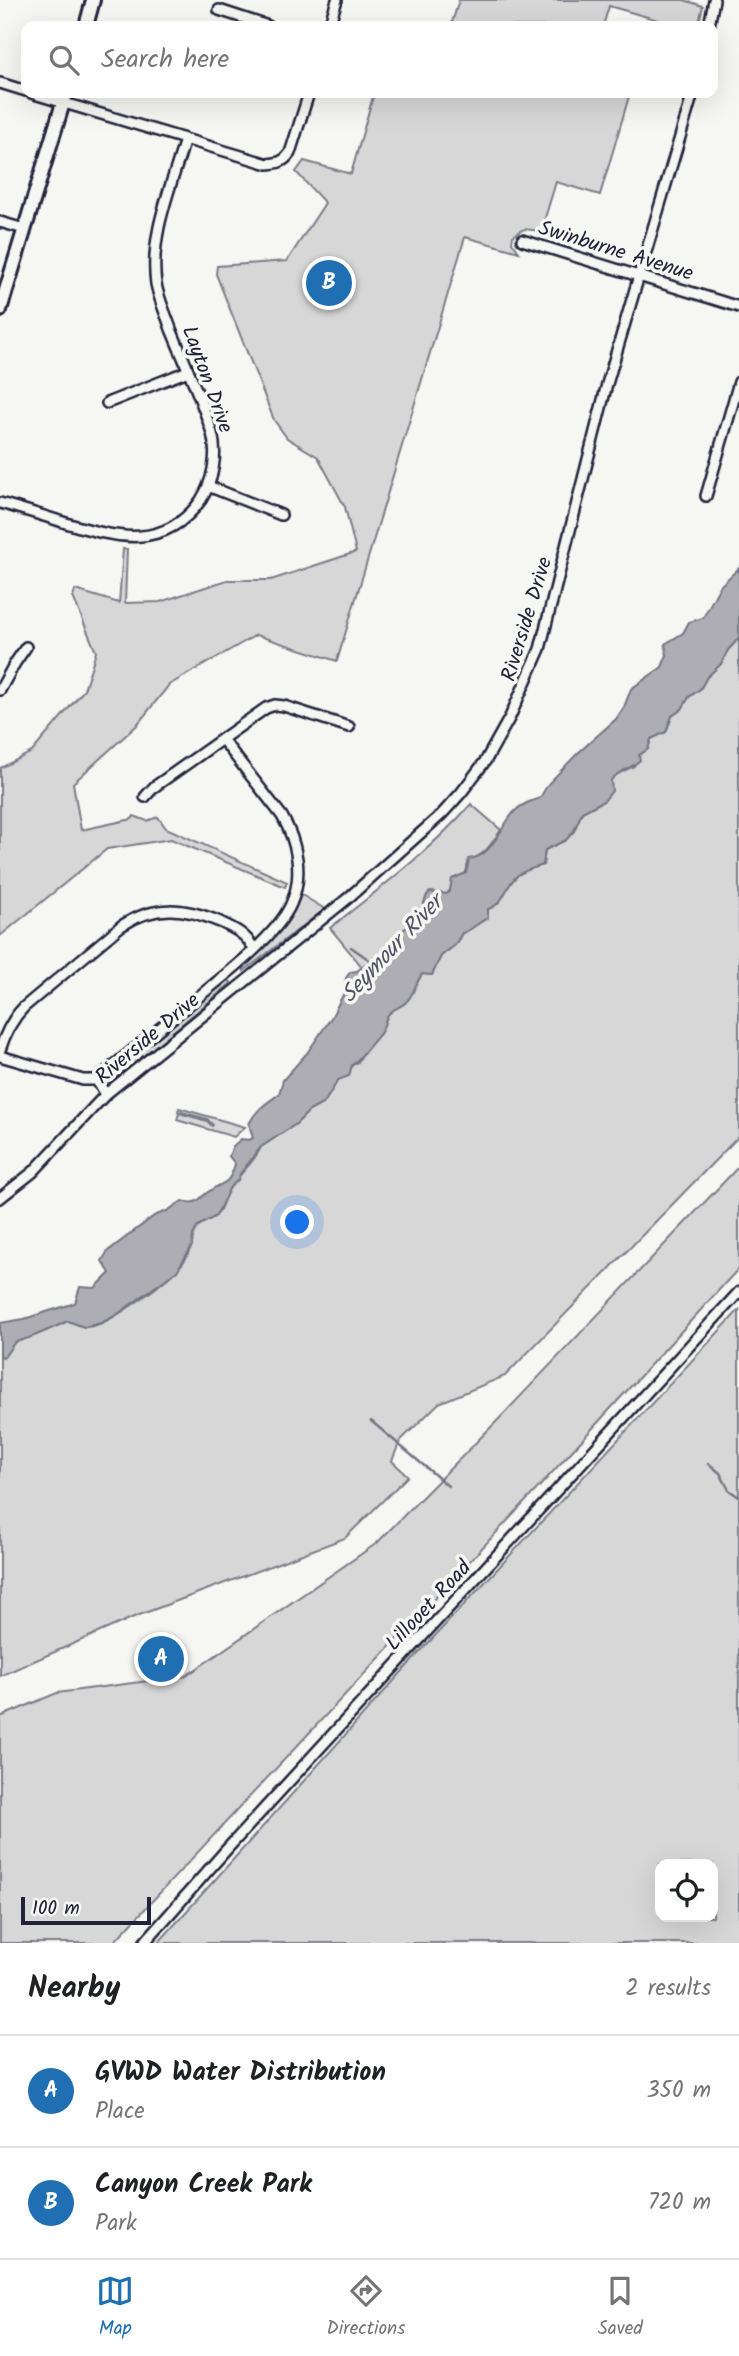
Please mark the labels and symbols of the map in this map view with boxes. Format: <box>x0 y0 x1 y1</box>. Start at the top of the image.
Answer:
street label: Swinburne Avenue <box>534 212 698 291</box>
pin: B <box>306 257 352 309</box>
street label: Layton Drive <box>172 321 241 438</box>
street label: Riverside Drive <box>493 553 562 686</box>
water label: Seymour River <box>333 884 455 1012</box>
street label: Riverside Drive <box>88 985 208 1093</box>
your location <box>280 1205 314 1239</box>
street label: Lillooet Road <box>378 1553 480 1659</box>
pin: A <box>138 1633 184 1685</box>
scale bar <box>21 1894 150 1926</box>

